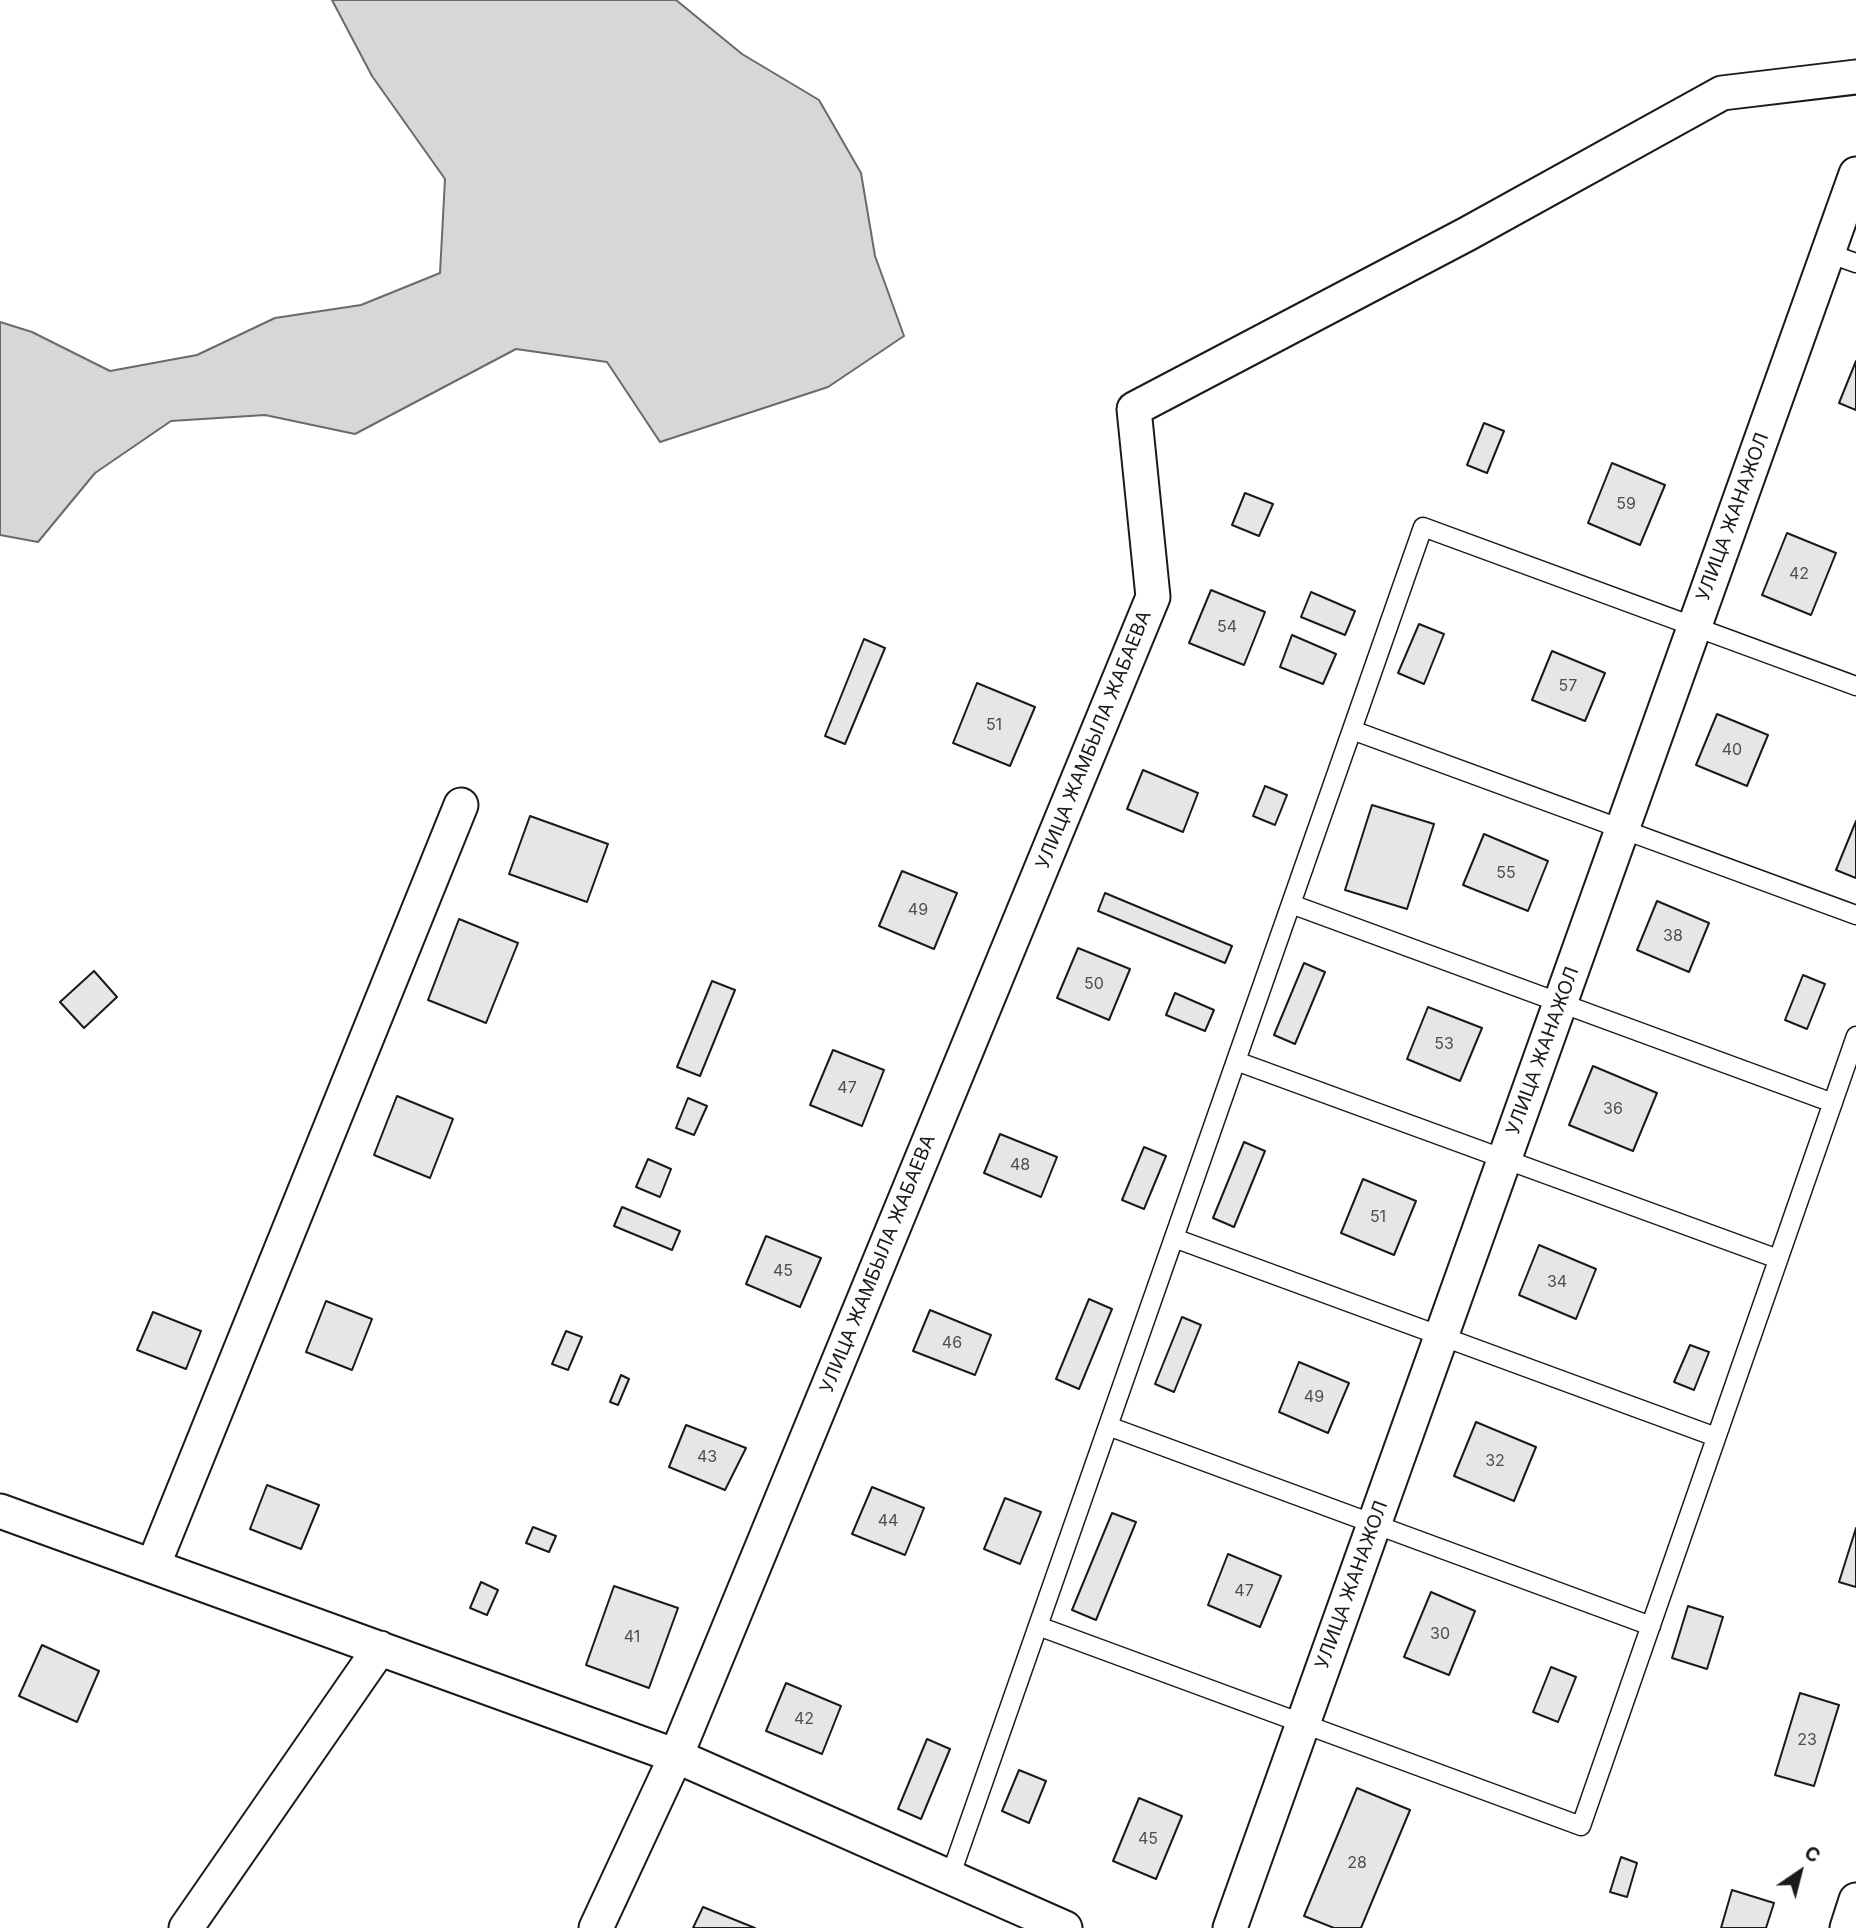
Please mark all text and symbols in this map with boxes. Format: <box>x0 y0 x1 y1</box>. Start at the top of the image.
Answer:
street label: УЛИЦА ЖАНАЖОЛ <box>1692 430 1774 604</box>
house number: 59 <box>1616 494 1636 514</box>
house number: 42 <box>1789 564 1809 584</box>
street label: УЛИЦА ЖАМБЫЛА ЖАБАЕВА <box>1032 608 1156 872</box>
house number: 54 <box>1217 617 1237 637</box>
house number: 57 <box>1559 676 1577 696</box>
house number: 51 <box>986 715 1002 735</box>
house number: 40 <box>1722 740 1742 760</box>
house number: 55 <box>1496 863 1516 883</box>
house number: 49 <box>908 900 928 920</box>
house number: 38 <box>1663 926 1683 946</box>
street label: УЛИЦА ЖАНАЖОЛ <box>1502 964 1584 1138</box>
house number: 50 <box>1084 974 1104 994</box>
house number: 53 <box>1434 1034 1454 1054</box>
house number: 47 <box>837 1078 857 1098</box>
house number: 36 <box>1603 1099 1623 1119</box>
street label: УЛИЦА ЖАМБЫЛА ЖАБАЕВА <box>816 1132 940 1396</box>
house number: 48 <box>1010 1155 1030 1175</box>
house number: 51 <box>1370 1207 1386 1227</box>
house number: 45 <box>773 1261 793 1281</box>
house number: 34 <box>1547 1272 1567 1292</box>
house number: 46 <box>942 1333 962 1353</box>
house number: 49 <box>1304 1387 1324 1407</box>
house number: 43 <box>697 1447 717 1467</box>
house number: 32 <box>1485 1451 1505 1471</box>
street label: УЛИЦА ЖАНАЖОЛ <box>1311 1498 1393 1672</box>
house number: 44 <box>878 1511 898 1531</box>
house number: 47 <box>1234 1581 1254 1601</box>
house number: 30 <box>1430 1624 1450 1644</box>
house number: 41 <box>624 1627 640 1647</box>
house number: 42 <box>794 1709 814 1729</box>
house number: 23 <box>1797 1730 1817 1750</box>
house number: 45 <box>1138 1829 1158 1849</box>
north arrow <box>1765 1837 1835 1907</box>
text: С <box>1800 1841 1825 1868</box>
house number: 28 <box>1347 1853 1367 1873</box>

